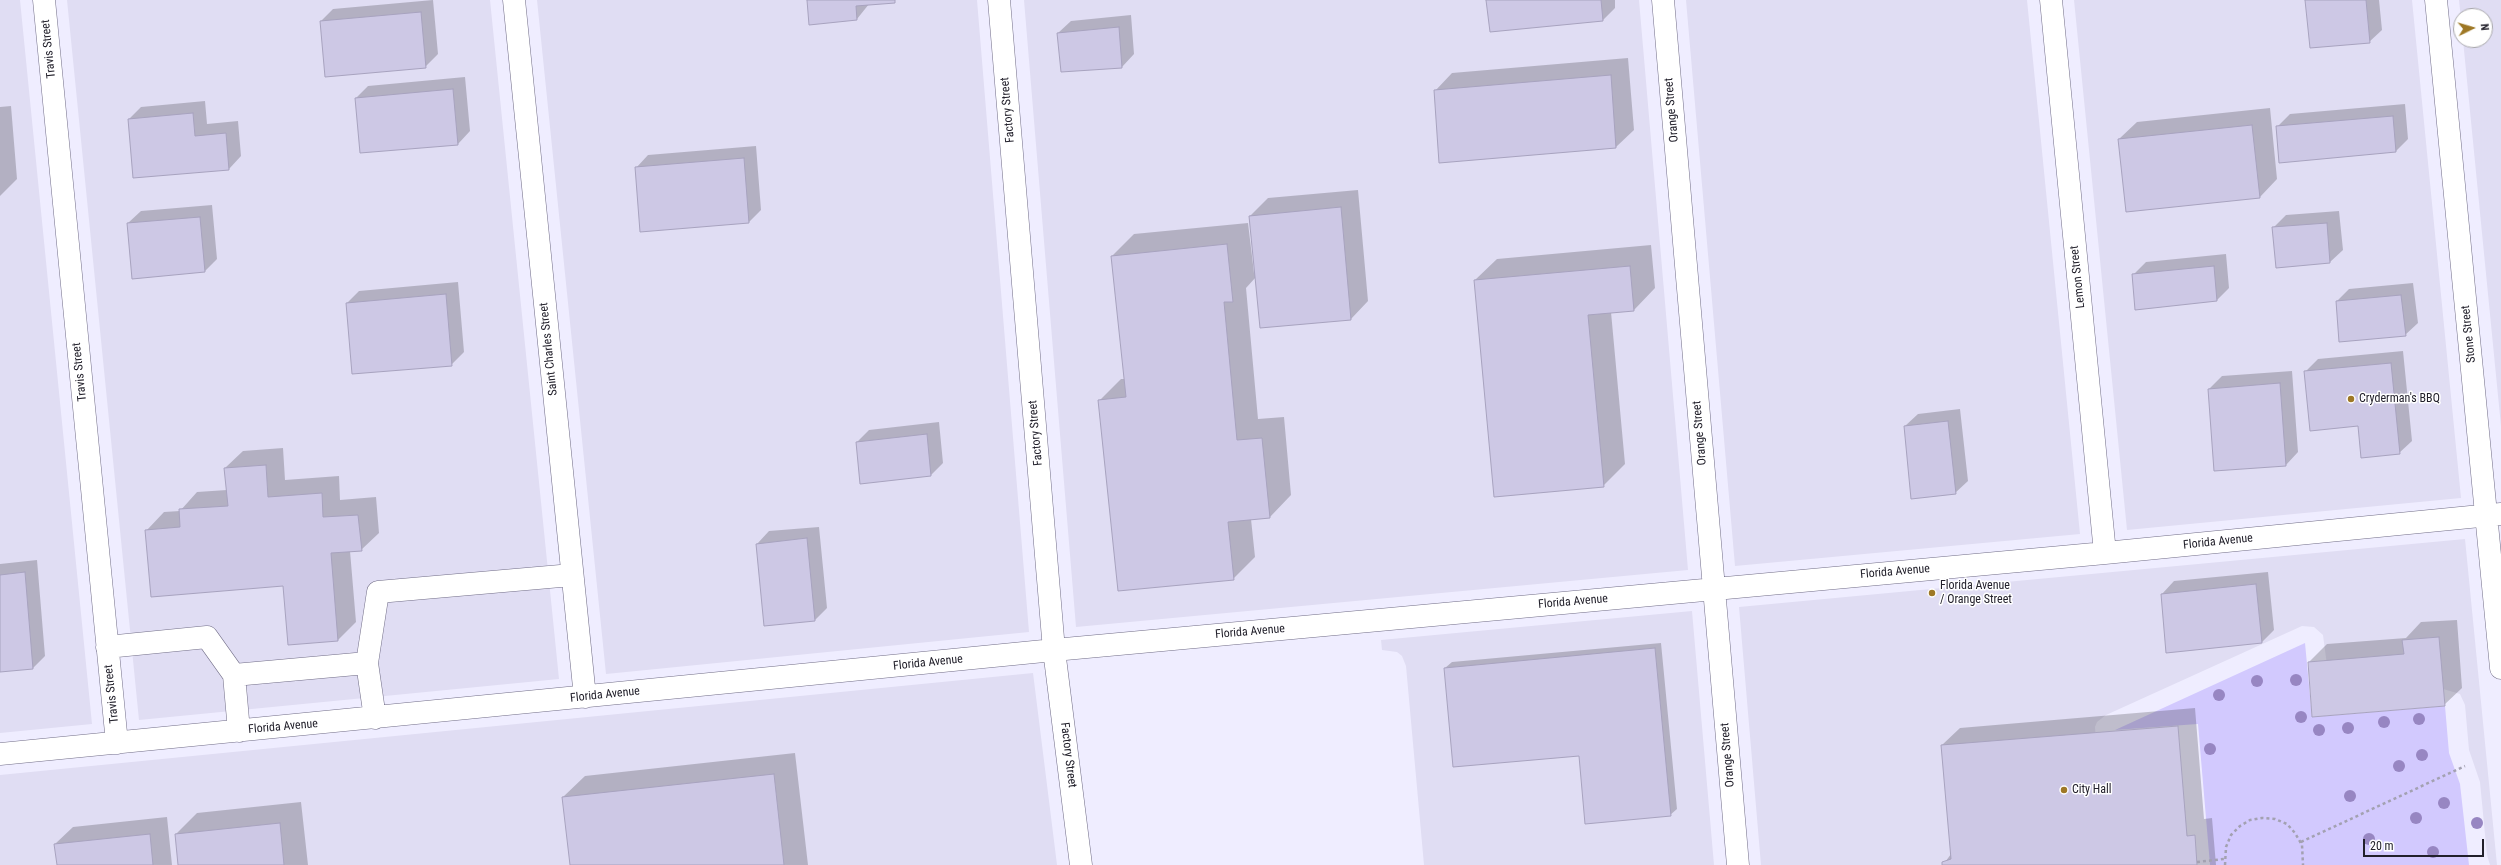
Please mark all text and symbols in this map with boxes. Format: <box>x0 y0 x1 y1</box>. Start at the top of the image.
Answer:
north arrow <box>2453 8 2493 48</box>
street label: Travis Street <box>39 19 59 79</box>
text: N <box>2478 23 2491 31</box>
street label: Factory Street <box>998 77 1018 143</box>
street label: Orange Street <box>1662 77 1682 143</box>
street label: Lemon Street <box>2068 245 2088 309</box>
street label: Saint Charles Street <box>537 302 561 396</box>
street label: Stone Street <box>2459 304 2479 364</box>
street label: Travis Street <box>70 342 90 402</box>
place label: Cryderman's BBQ <box>2359 392 2440 406</box>
marker: Cryderman's BBQ <box>2346 394 2356 404</box>
street label: Factory Street <box>1026 400 1046 466</box>
street label: Orange Street <box>1690 400 1710 466</box>
street label: Florida Avenue <box>2182 531 2254 553</box>
street label: Florida Avenue <box>1860 562 1930 582</box>
place label: Florida Avenue / Orange Street <box>1940 579 2012 607</box>
marker: Florida Avenue / Orange Street <box>1927 588 1937 598</box>
street label: Florida Avenue <box>1538 592 1608 612</box>
street label: Florida Avenue <box>1215 622 1285 642</box>
street label: Florida Avenue <box>892 652 964 674</box>
street label: Travis Street <box>102 664 122 724</box>
street label: Florida Avenue <box>569 684 641 706</box>
street label: Florida Avenue <box>248 717 318 737</box>
street label: Factory Street <box>1057 721 1079 789</box>
street label: Orange Street <box>1718 722 1738 788</box>
place label: City Hall <box>2072 783 2112 797</box>
marker: City Hall <box>2059 785 2069 795</box>
scale bar <box>2365 831 2486 857</box>
text: 20 m <box>2370 839 2394 853</box>

